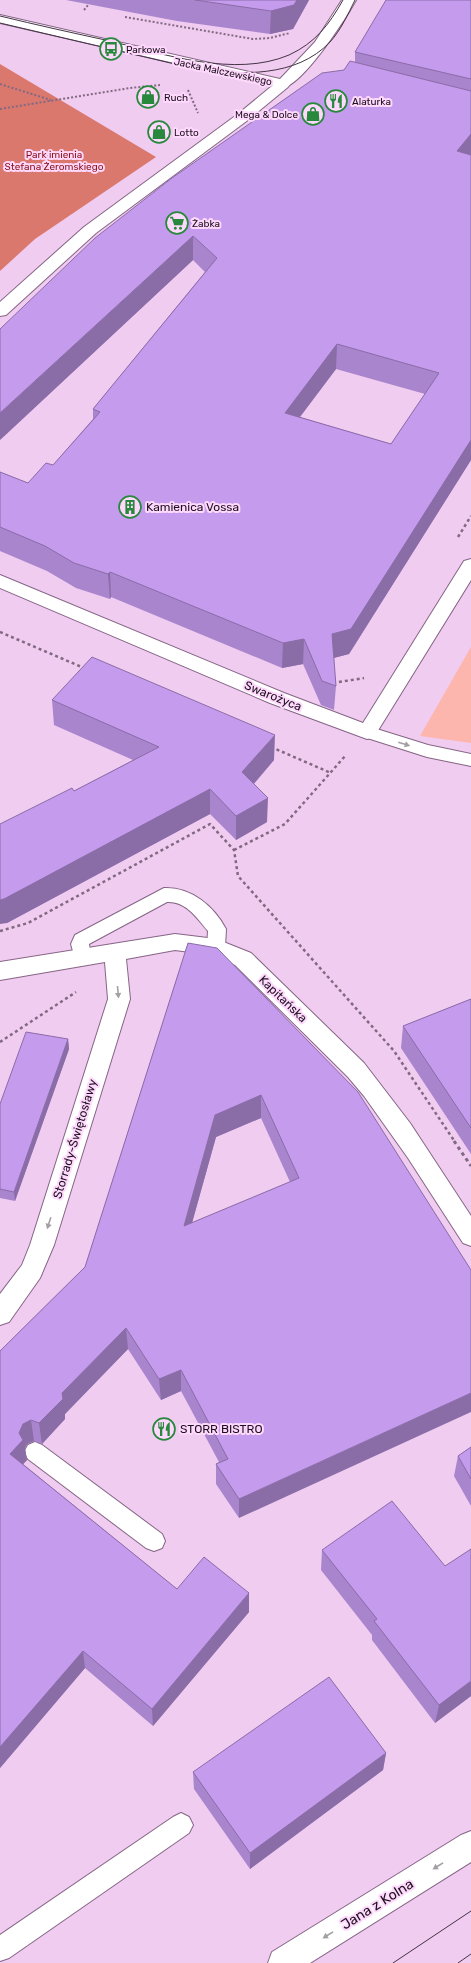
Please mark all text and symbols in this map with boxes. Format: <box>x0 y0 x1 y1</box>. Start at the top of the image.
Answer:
bus stop icon: Parkowa <box>98 36 124 62</box>
place label: Parkowa <box>126 44 166 56</box>
street label: Jacka Malczewskiego <box>173 56 273 88</box>
shop icon: Ruch <box>135 84 161 110</box>
restaurant icon: Alaturka <box>323 88 349 114</box>
place label: Ruch <box>164 92 188 104</box>
place label: Alaturka <box>352 96 391 108</box>
shop icon: Mega & Dolce <box>300 101 326 127</box>
place label: Mega & Dolce <box>235 109 298 121</box>
shop icon: Lotto <box>146 119 172 145</box>
place label: Lotto <box>174 127 199 139</box>
park label: Park imienia Stefana Żeromskiego <box>5 149 104 173</box>
supermarket icon: Żabka <box>164 210 190 236</box>
place label: Żabka <box>192 218 220 230</box>
building icon: Kamienica Vossa <box>117 494 143 520</box>
place label: Kamienica Vossa <box>146 500 239 514</box>
street label: Swarożyca <box>242 678 304 714</box>
one-way arrow <box>399 741 411 747</box>
street label: Kapitańska <box>256 973 310 1025</box>
one-way arrow <box>114 986 121 998</box>
street label: Storrady-Świętosławy <box>50 1077 100 1201</box>
one-way arrow <box>46 1217 52 1229</box>
restaurant icon: STORR BISTRO <box>151 1416 177 1442</box>
place label: STORR BISTRO <box>180 1422 263 1436</box>
one-way arrow <box>432 1863 444 1870</box>
street label: Jana z Kolna <box>338 1875 417 1933</box>
one-way arrow <box>323 1931 333 1939</box>

